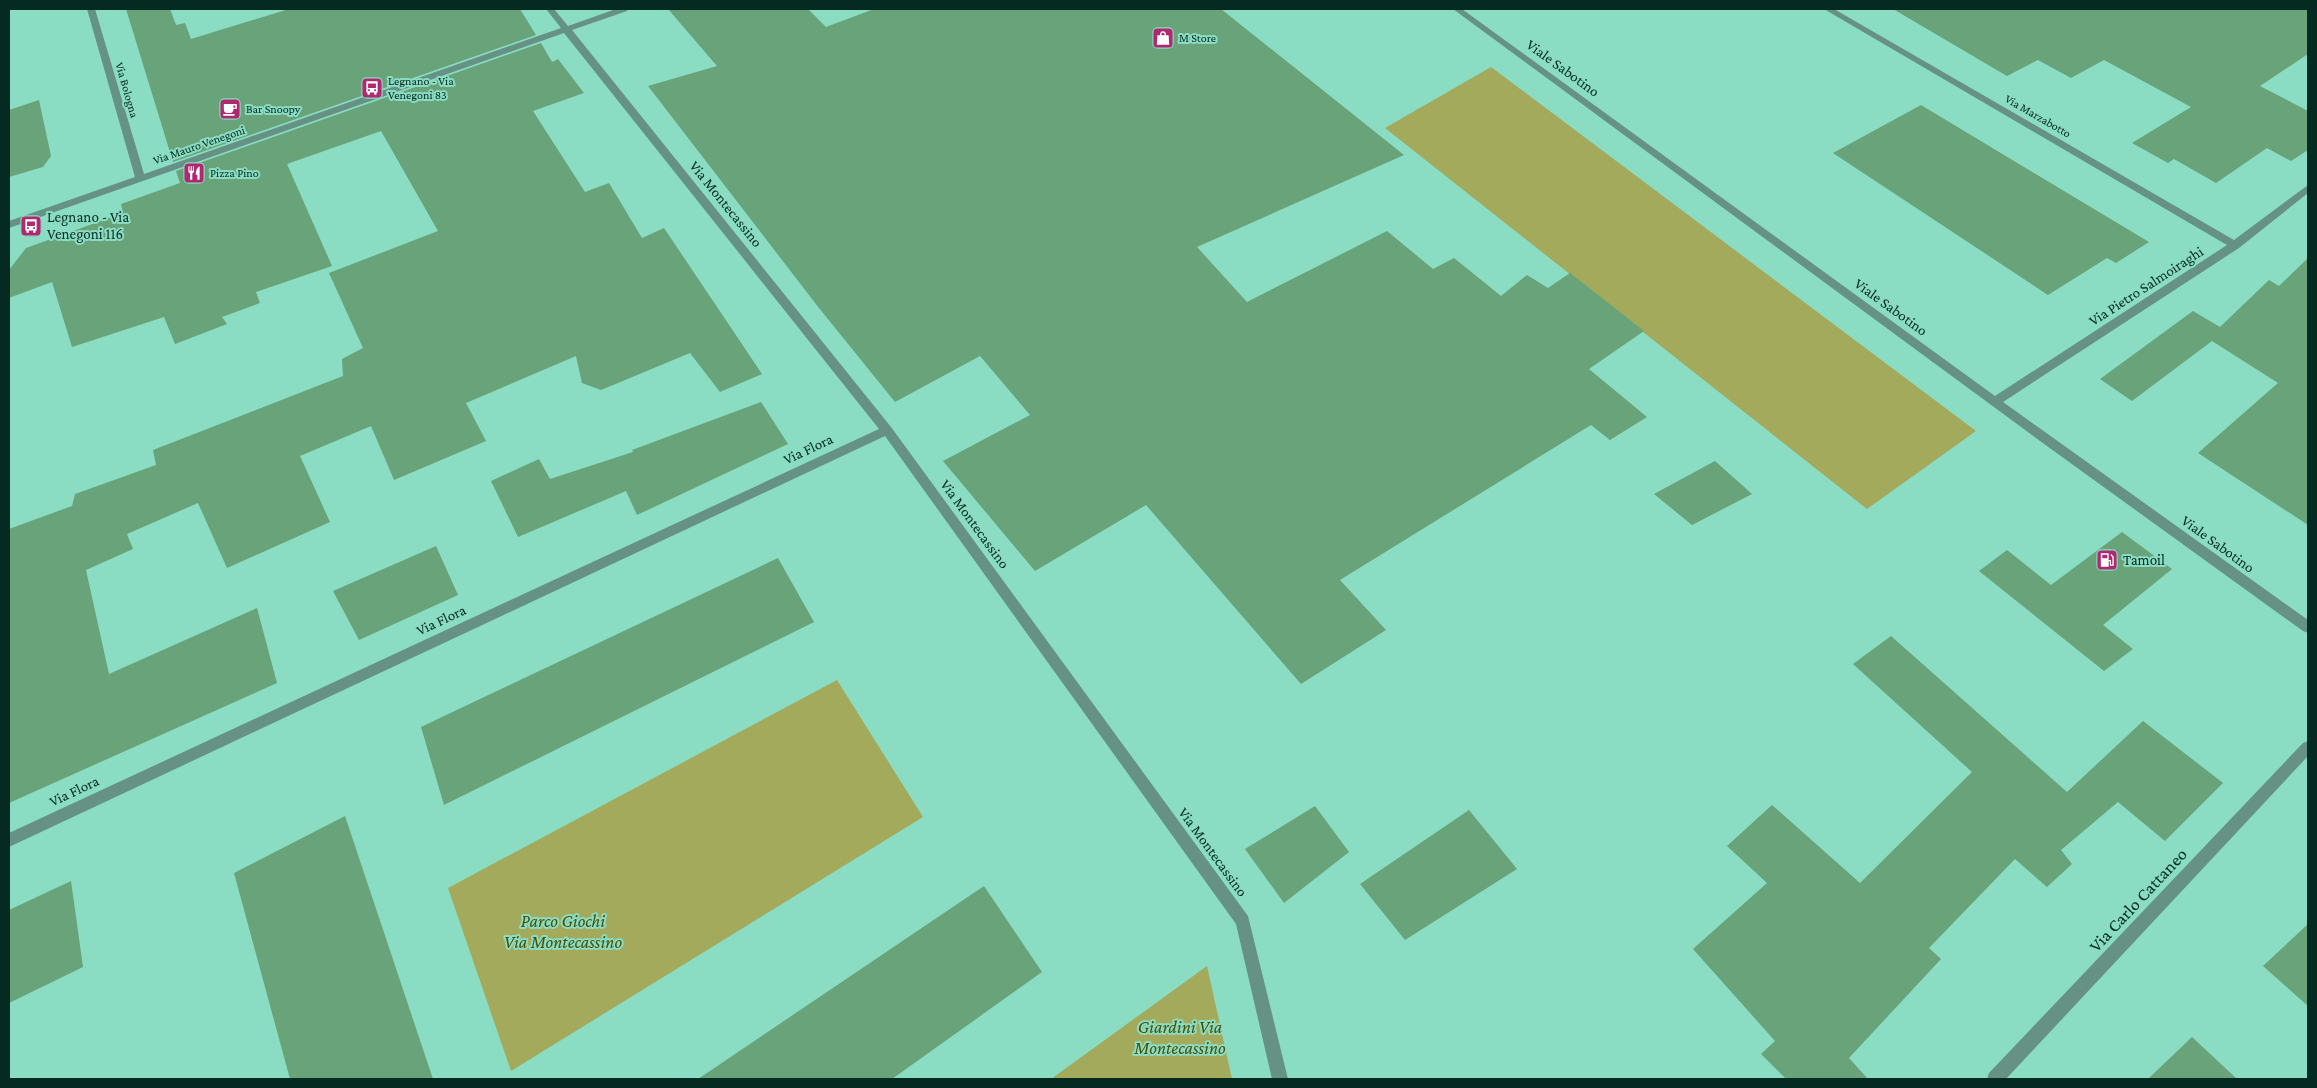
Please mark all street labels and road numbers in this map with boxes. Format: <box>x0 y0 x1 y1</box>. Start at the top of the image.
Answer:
street label: Viale Sabotino <box>1523 36 1603 100</box>
street label: Via Bologna <box>112 61 142 120</box>
street label: Via Marzabotto <box>2002 91 2074 141</box>
street label: Via Mauro Venegoni <box>151 123 247 167</box>
street label: Via Montecassino <box>686 158 766 250</box>
street label: Via Pietro Salmoiraghi <box>2086 243 2207 330</box>
street label: Viale Sabotino <box>1851 275 1931 339</box>
street label: Via Flora <box>781 431 835 467</box>
street label: Via Montecassino <box>937 477 1013 571</box>
street label: Viale Sabotino <box>2178 512 2258 576</box>
street label: Via Flora <box>414 602 468 638</box>
street label: Via Flora <box>47 773 101 809</box>
street label: Via Montecassino <box>1175 805 1251 899</box>
street label: Via Carlo Cattaneo <box>2085 844 2191 956</box>

